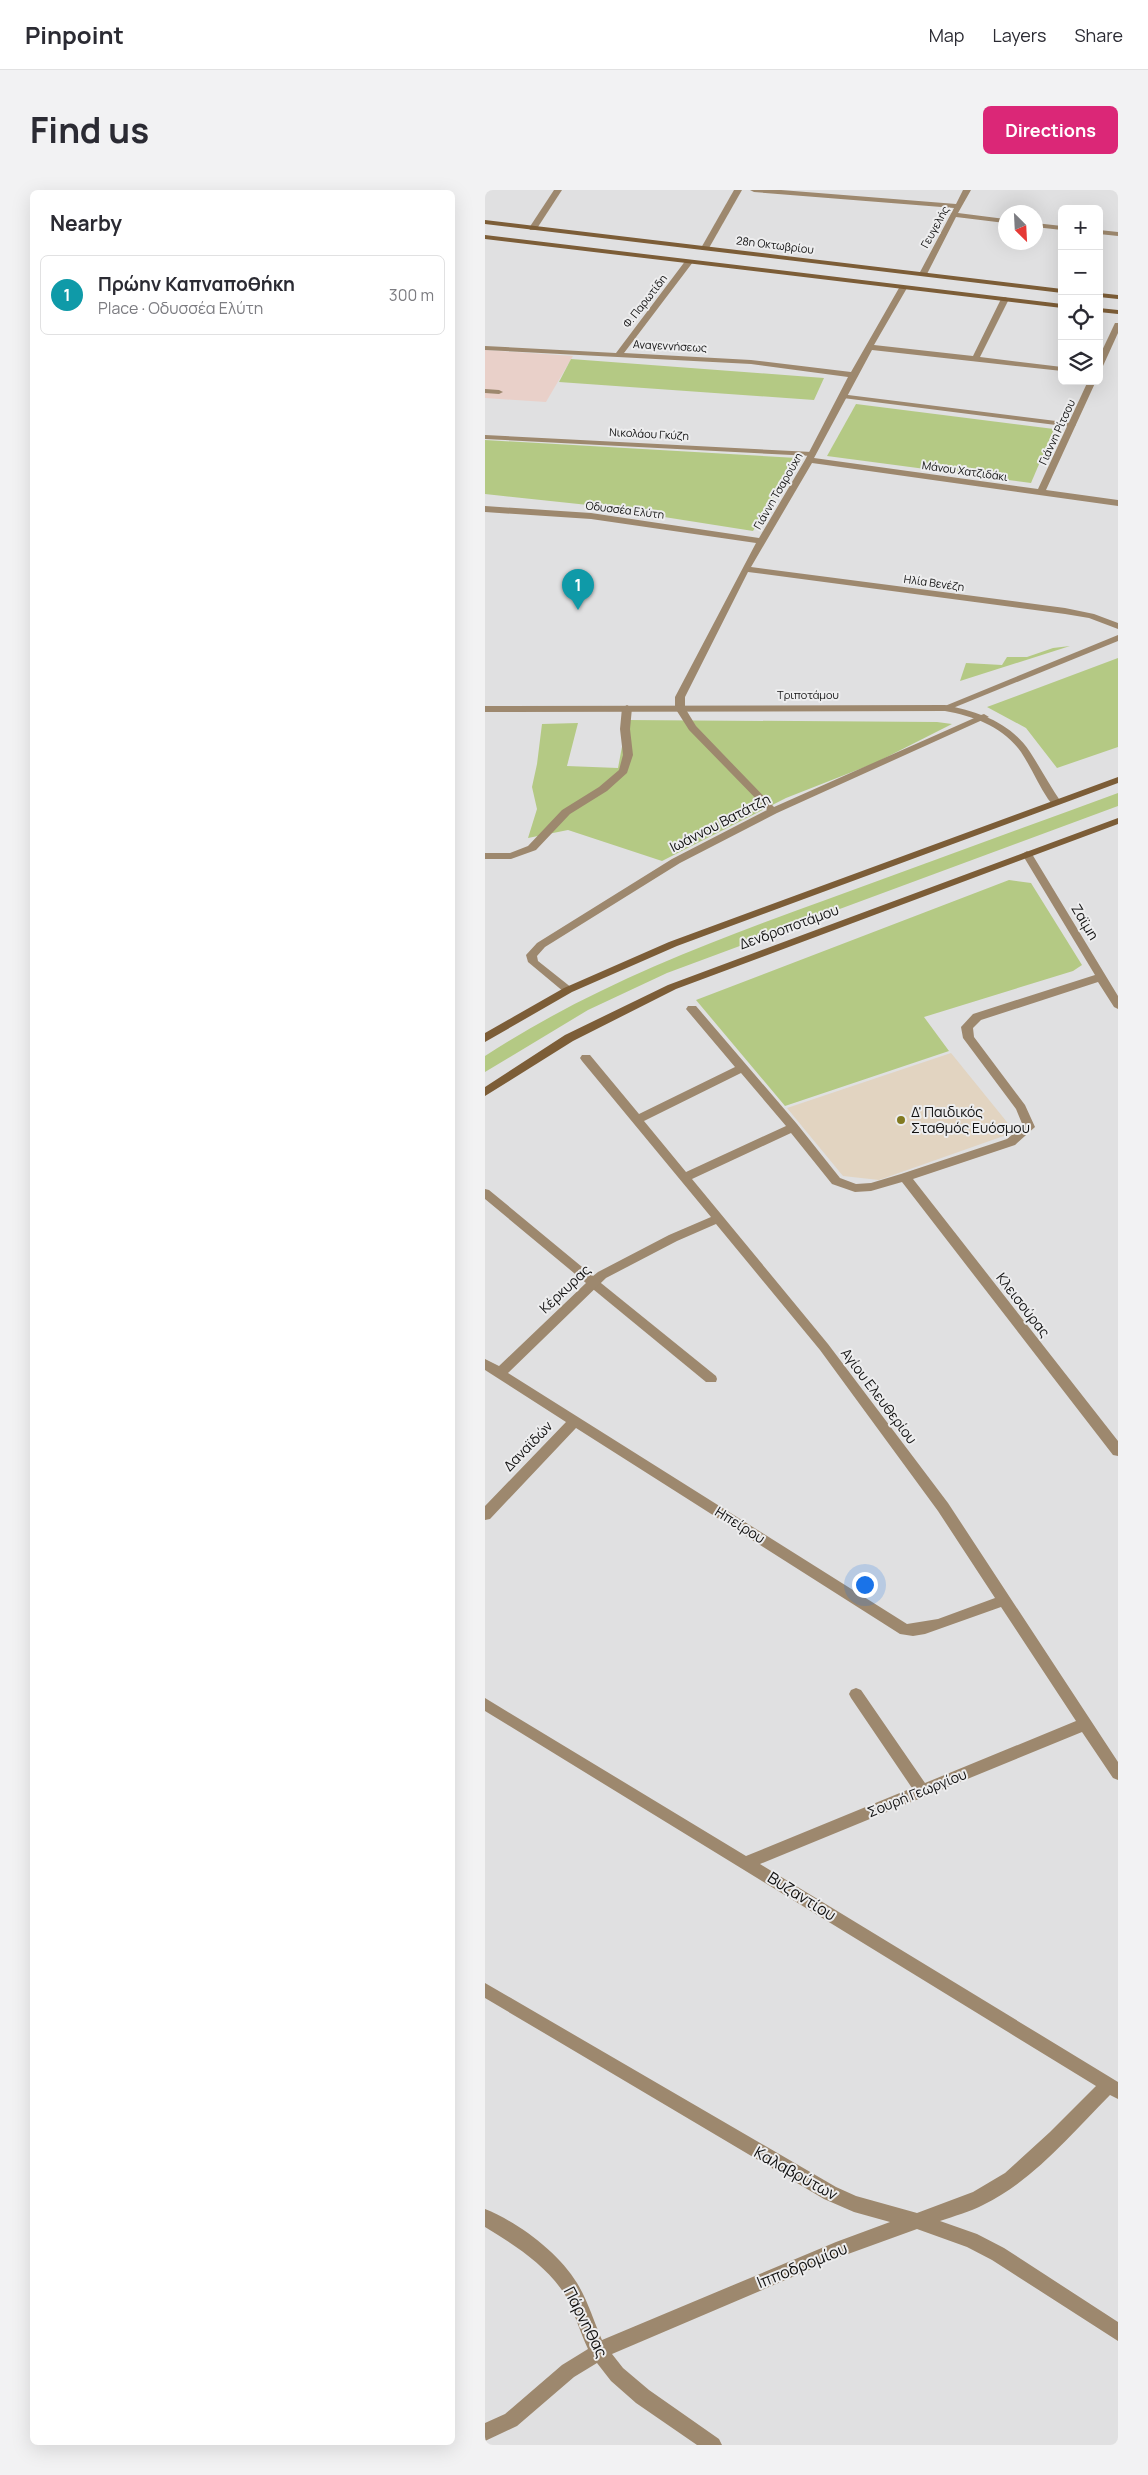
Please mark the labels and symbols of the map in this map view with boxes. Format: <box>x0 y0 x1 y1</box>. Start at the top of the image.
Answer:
street label: Γευγελής <box>917 203 952 251</box>
north arrow <box>998 205 1043 250</box>
street label: 28η Οκτωβρίου <box>735 232 815 257</box>
street label: Φ. Παρωτίδη <box>619 271 670 330</box>
street label: Αναγεννήσεως <box>633 336 707 355</box>
street label: Γιάννη Ρίτσου <box>1035 397 1078 467</box>
street label: Νικολάου Γκύζη <box>609 424 689 443</box>
street label: Γιάννη Τσαρούχη <box>749 450 806 532</box>
street label: Μάνου Χατζιδάκι <box>921 457 1009 484</box>
street label: Οδυσσέα Ελύτη <box>585 497 665 522</box>
pin: 1 <box>562 569 594 610</box>
street label: Ηλία Βενέζη <box>903 571 965 594</box>
street label: Τριποτάμου <box>777 687 839 702</box>
street label: Ιωάννου Βατάτζη <box>666 789 773 856</box>
street label: Δενδροποτάμου <box>736 900 841 953</box>
street label: Ζαϊμη <box>1067 900 1104 943</box>
place label: Δ' Παιδικός Σταθμός Ευόσμου <box>911 1102 1030 1137</box>
marker: Δ' Παιδικός Σταθμός Ευόσμου <box>895 1114 907 1126</box>
street label: Κέρκυρας <box>535 1260 595 1317</box>
street label: Κλεισούρας <box>992 1269 1055 1341</box>
street label: Αγίου Ελευθερίου <box>837 1344 922 1448</box>
street label: Δαναϊδών <box>499 1416 556 1475</box>
street label: Ηπείρου <box>712 1502 769 1547</box>
your location <box>852 1572 878 1598</box>
street label: Σουρή Γεωργίου <box>864 1764 969 1821</box>
street label: Βυζαντίου <box>764 1866 840 1926</box>
street label: Καλαβρύτων <box>750 2141 842 2205</box>
street label: Ιπποδρομίου <box>753 2237 851 2293</box>
street label: Πάρνηθας <box>559 2283 613 2361</box>

